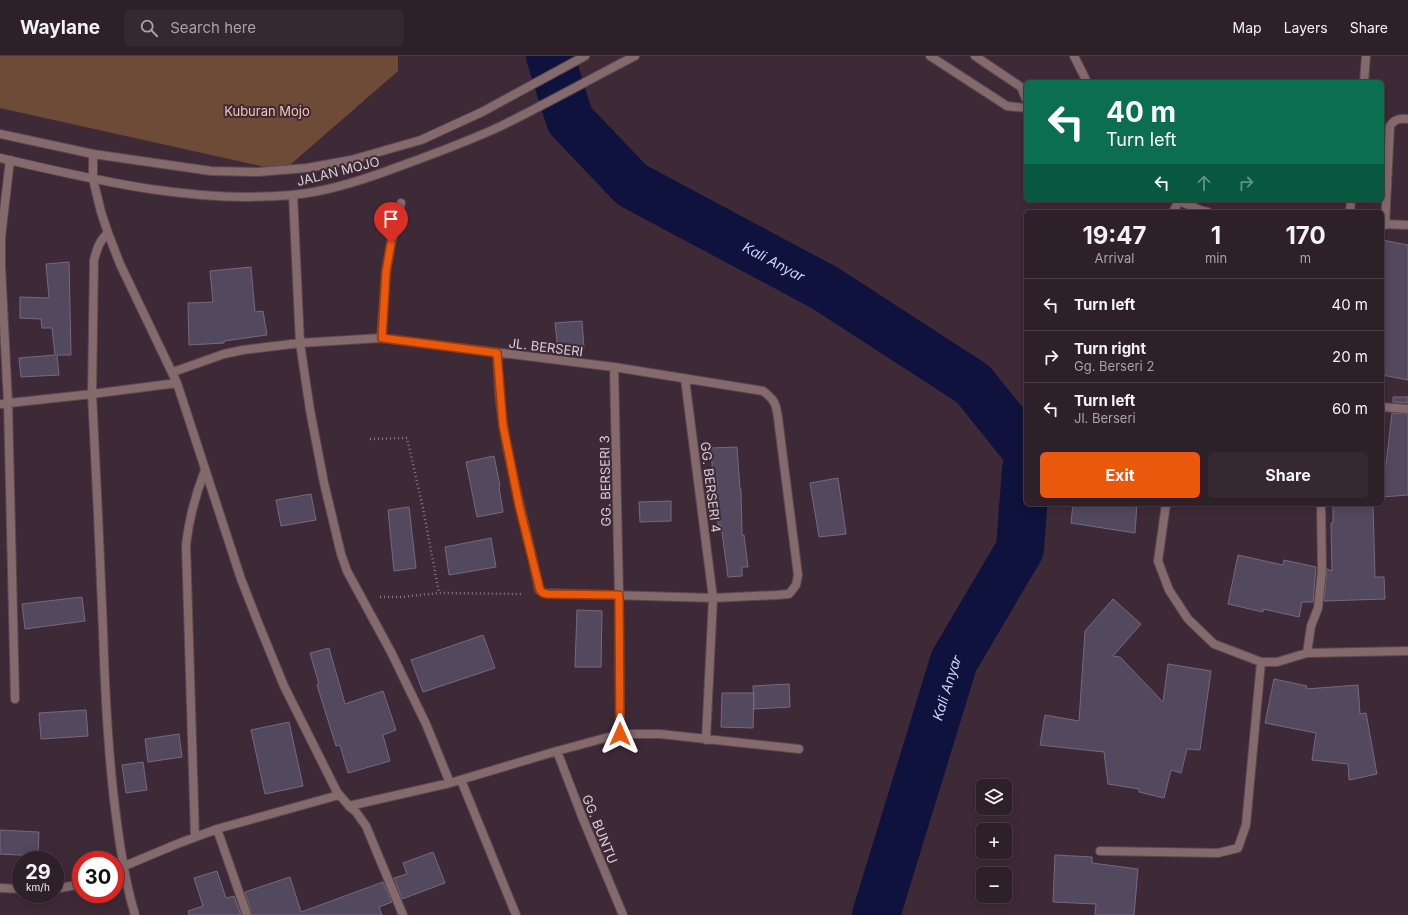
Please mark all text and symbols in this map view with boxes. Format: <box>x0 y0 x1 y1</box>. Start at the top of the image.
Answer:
search box <box>124 10 404 46</box>
text: Waylane <box>20 16 100 39</box>
icon: search <box>138 17 160 39</box>
text: Search here <box>170 18 256 37</box>
text: Map <box>1233 19 1262 36</box>
text: Layers <box>1284 19 1328 36</box>
text: Share <box>1350 19 1388 36</box>
text: 40 m <box>1106 95 1176 129</box>
icon: left <box>1040 96 1092 148</box>
park label: Kuburan Mojo <box>224 103 310 119</box>
text: Turn left <box>1106 129 1176 150</box>
street label: JALAN MOJO <box>295 153 381 189</box>
icon: left <box>1151 172 1173 194</box>
icon: ahead <box>1193 172 1215 194</box>
icon: right <box>1235 172 1257 194</box>
pin <box>374 202 408 243</box>
icon: arrive <box>380 208 402 230</box>
text: 19:47 <box>1082 221 1147 250</box>
text: 1 <box>1211 221 1221 250</box>
text: 170 <box>1285 221 1326 250</box>
water label: Kali Anyar <box>740 237 809 285</box>
text: Arrival <box>1094 250 1134 266</box>
text: min <box>1205 250 1227 266</box>
text: m <box>1300 250 1311 266</box>
icon: left <box>1040 294 1062 316</box>
text: Turn left <box>1074 295 1135 314</box>
text: 40 m <box>1331 295 1368 314</box>
street label: JL. BERSERI <box>508 334 584 360</box>
text: Turn right <box>1074 339 1146 358</box>
icon: right <box>1040 346 1062 368</box>
text: 20 m <box>1332 347 1368 366</box>
text: Gg. Berseri 2 <box>1074 358 1154 374</box>
text: Turn left <box>1074 391 1135 410</box>
icon: left <box>1040 398 1062 420</box>
text: 60 m <box>1332 399 1368 418</box>
text: Jl. Berseri <box>1074 410 1136 426</box>
street label: GG. BERSERI 3 <box>596 435 614 527</box>
street label: GG. BERSERI 4 <box>697 441 725 533</box>
button: Exit <box>1040 452 1200 498</box>
button: Share <box>1208 452 1368 498</box>
water label: Kali Anyar <box>928 651 965 722</box>
position arrow <box>599 713 641 755</box>
map controls <box>976 779 1012 903</box>
button: layers <box>976 779 1012 815</box>
street label: GG. BUNTU <box>579 792 621 866</box>
button: + <box>976 823 1012 859</box>
speed limit sign: 30 <box>72 851 124 903</box>
text: 29 <box>25 860 51 884</box>
button: − <box>976 867 1012 903</box>
text: km/h <box>26 881 50 893</box>

